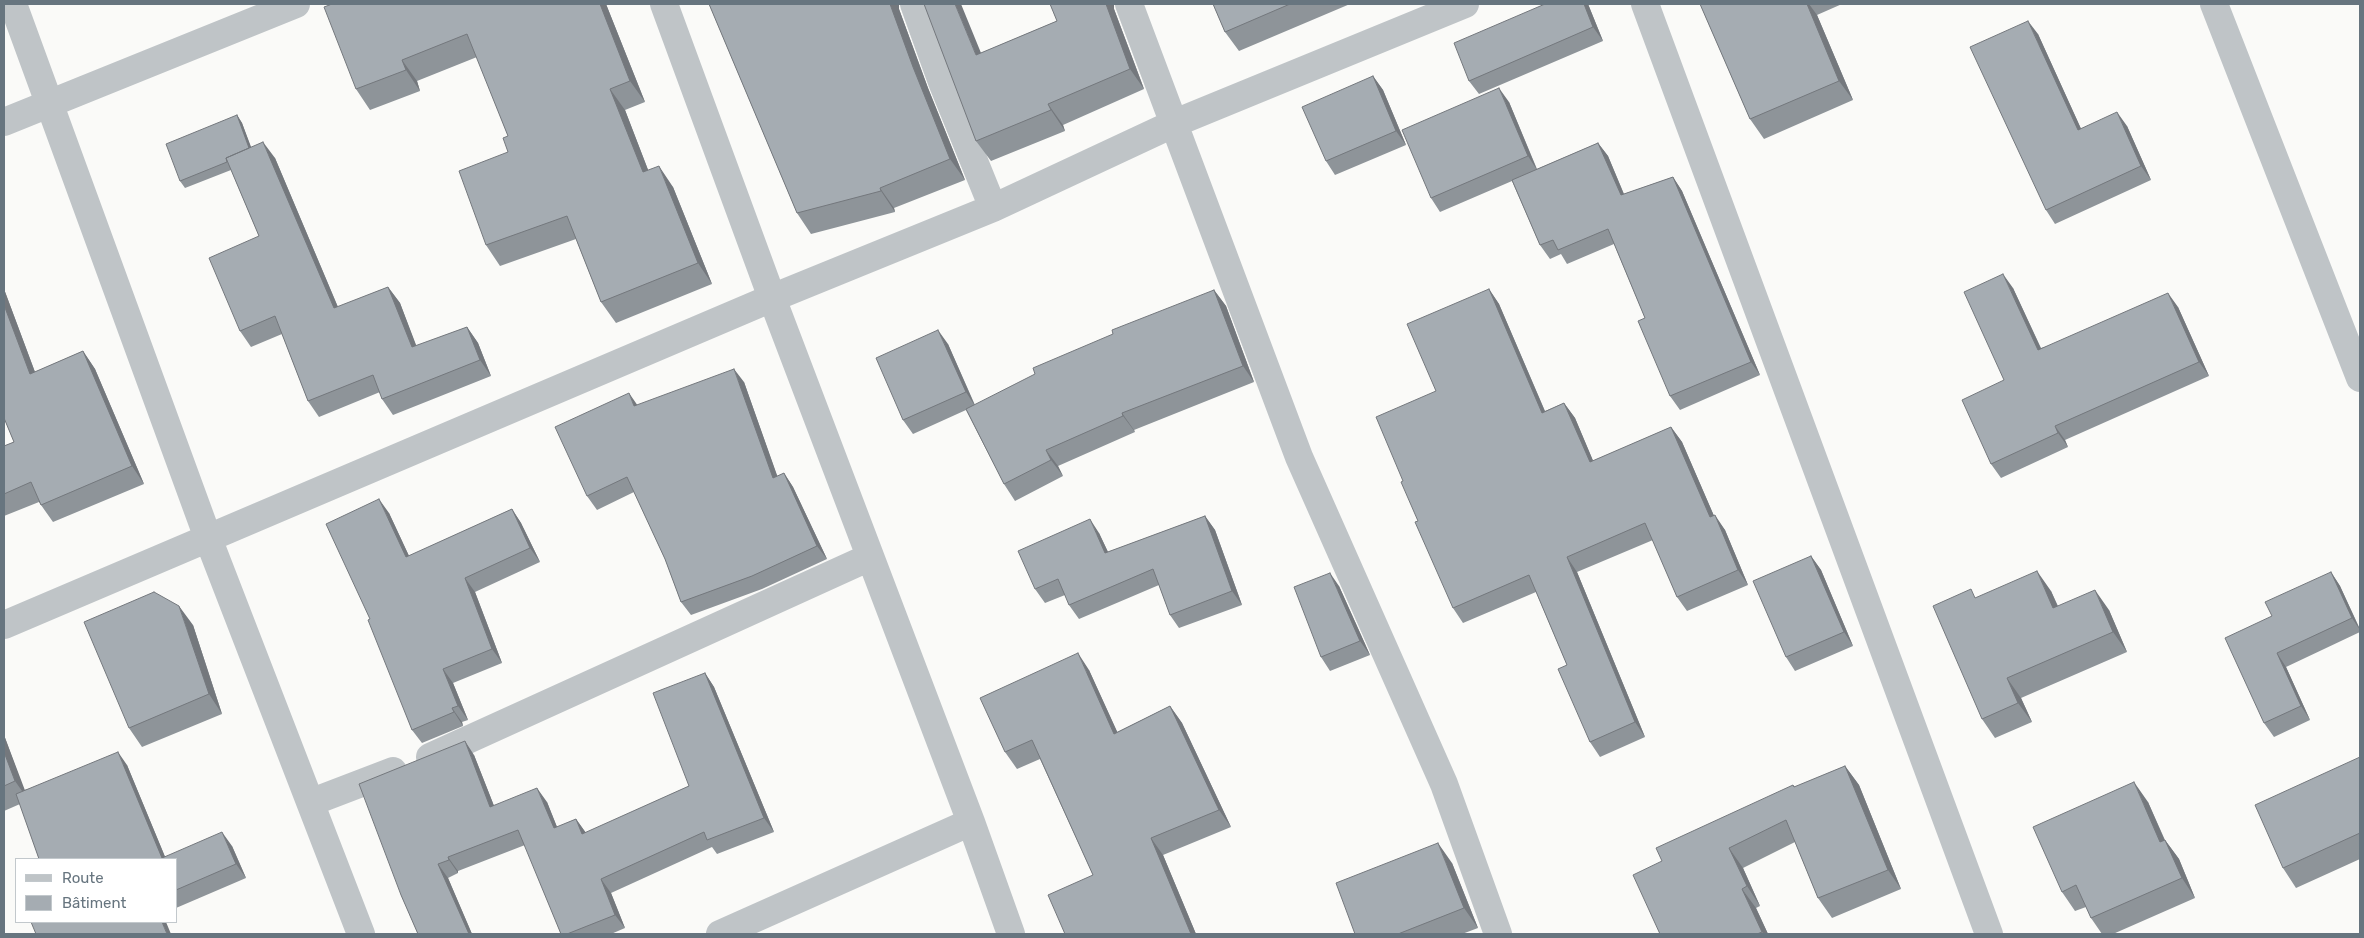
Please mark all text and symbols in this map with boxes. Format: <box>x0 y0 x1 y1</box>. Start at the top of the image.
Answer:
legend <box>15 858 178 923</box>
text: Route <box>62 869 104 887</box>
text: Bâtiment <box>62 894 126 912</box>

